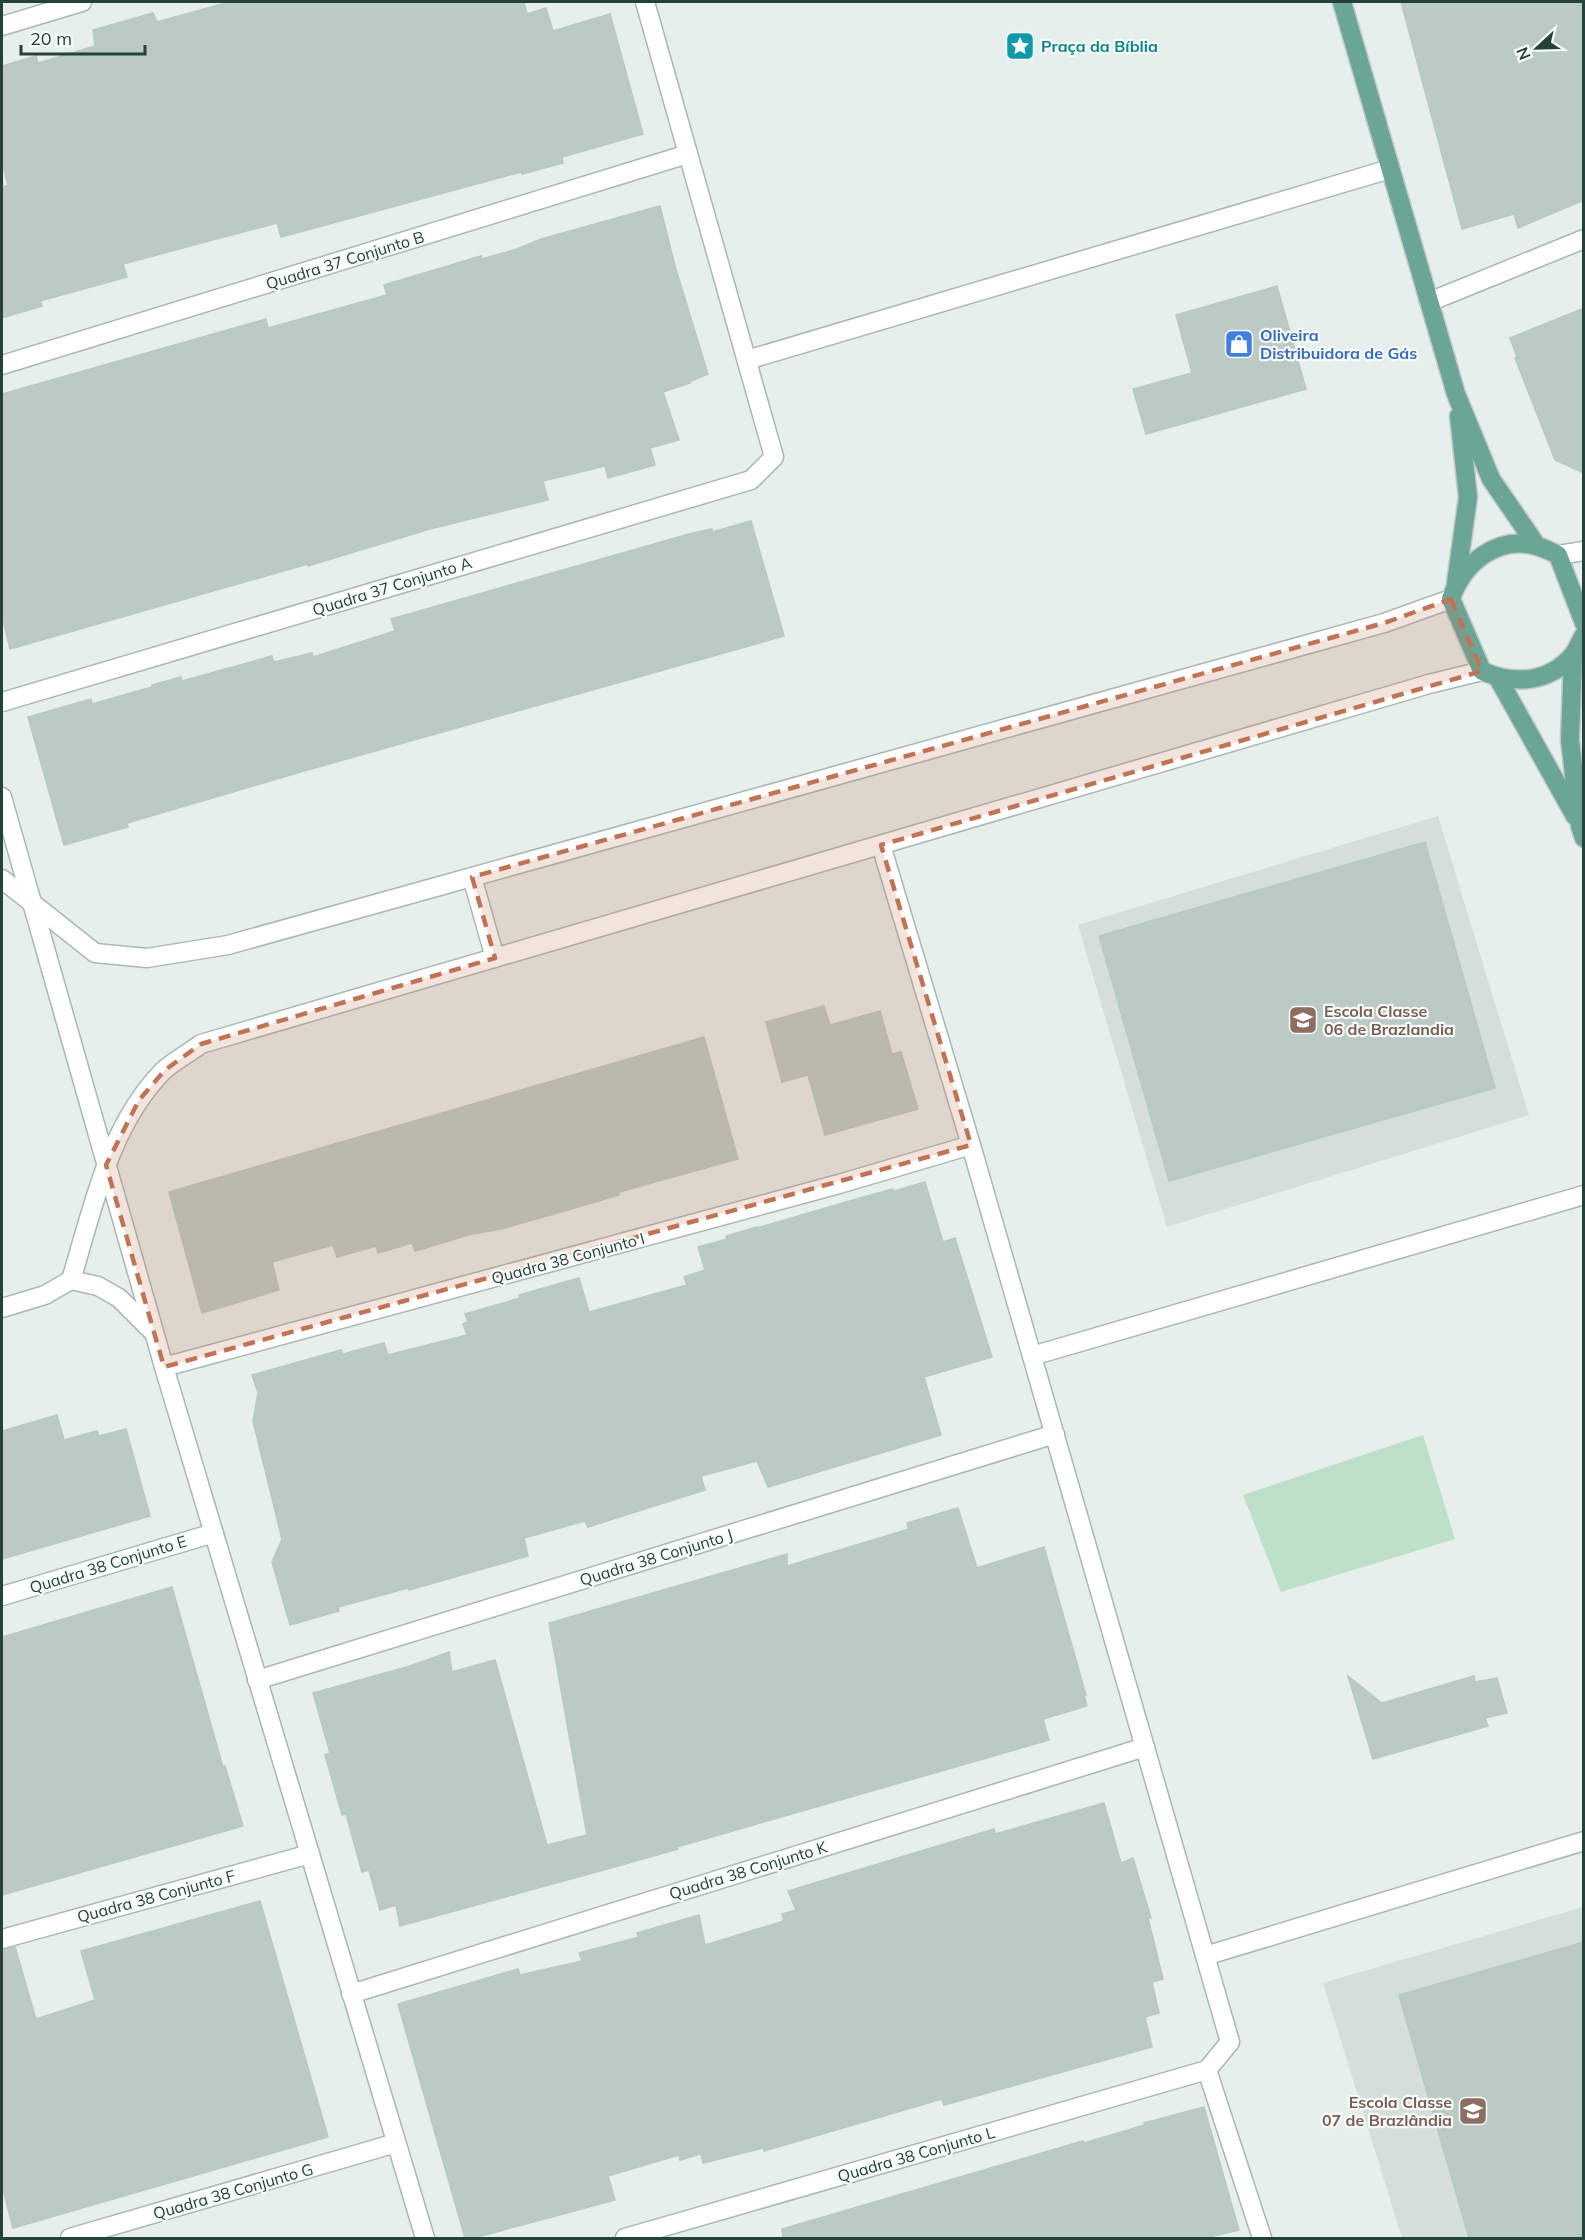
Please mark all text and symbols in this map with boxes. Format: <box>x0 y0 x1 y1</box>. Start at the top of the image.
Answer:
scale bar <box>21 18 146 56</box>
north arrow <box>1507 18 1567 78</box>
text: 20 m <box>30 27 72 50</box>
place icon: Praça da Bíblia <box>1004 30 1036 62</box>
place label: Praça da Bíblia <box>1041 36 1158 56</box>
text: N <box>1512 44 1535 63</box>
street label: Quadra 37 Conjunto B <box>263 226 427 294</box>
place label: Oliveira Distribuidora de Gás <box>1260 325 1417 363</box>
shop icon: Oliveira Distribuidora de Gás <box>1223 328 1255 360</box>
street label: Quadra 37 Conjunto A <box>310 552 474 620</box>
place label: Escola Classe 06 de Brazlandia <box>1324 1001 1454 1039</box>
school or university icon: Escola Classe 06 de Brazlandia <box>1287 1004 1319 1036</box>
street label: Quadra 38 Conjunto I <box>489 1228 647 1288</box>
street label: Quadra 38 Conjunto J <box>577 1524 735 1590</box>
street label: Quadra 38 Conjunto E <box>27 1531 189 1597</box>
street label: Quadra 38 Conjunto K <box>667 1836 830 1904</box>
street label: Quadra 38 Conjunto F <box>75 1865 237 1927</box>
place label: Escola Classe 07 de Brazlândia <box>1322 2092 1452 2130</box>
school or university icon: Escola Classe 07 de Brazlândia <box>1457 2095 1489 2127</box>
street label: Quadra 38 Conjunto L <box>835 2122 997 2186</box>
street label: Quadra 38 Conjunto G <box>151 2159 315 2223</box>

